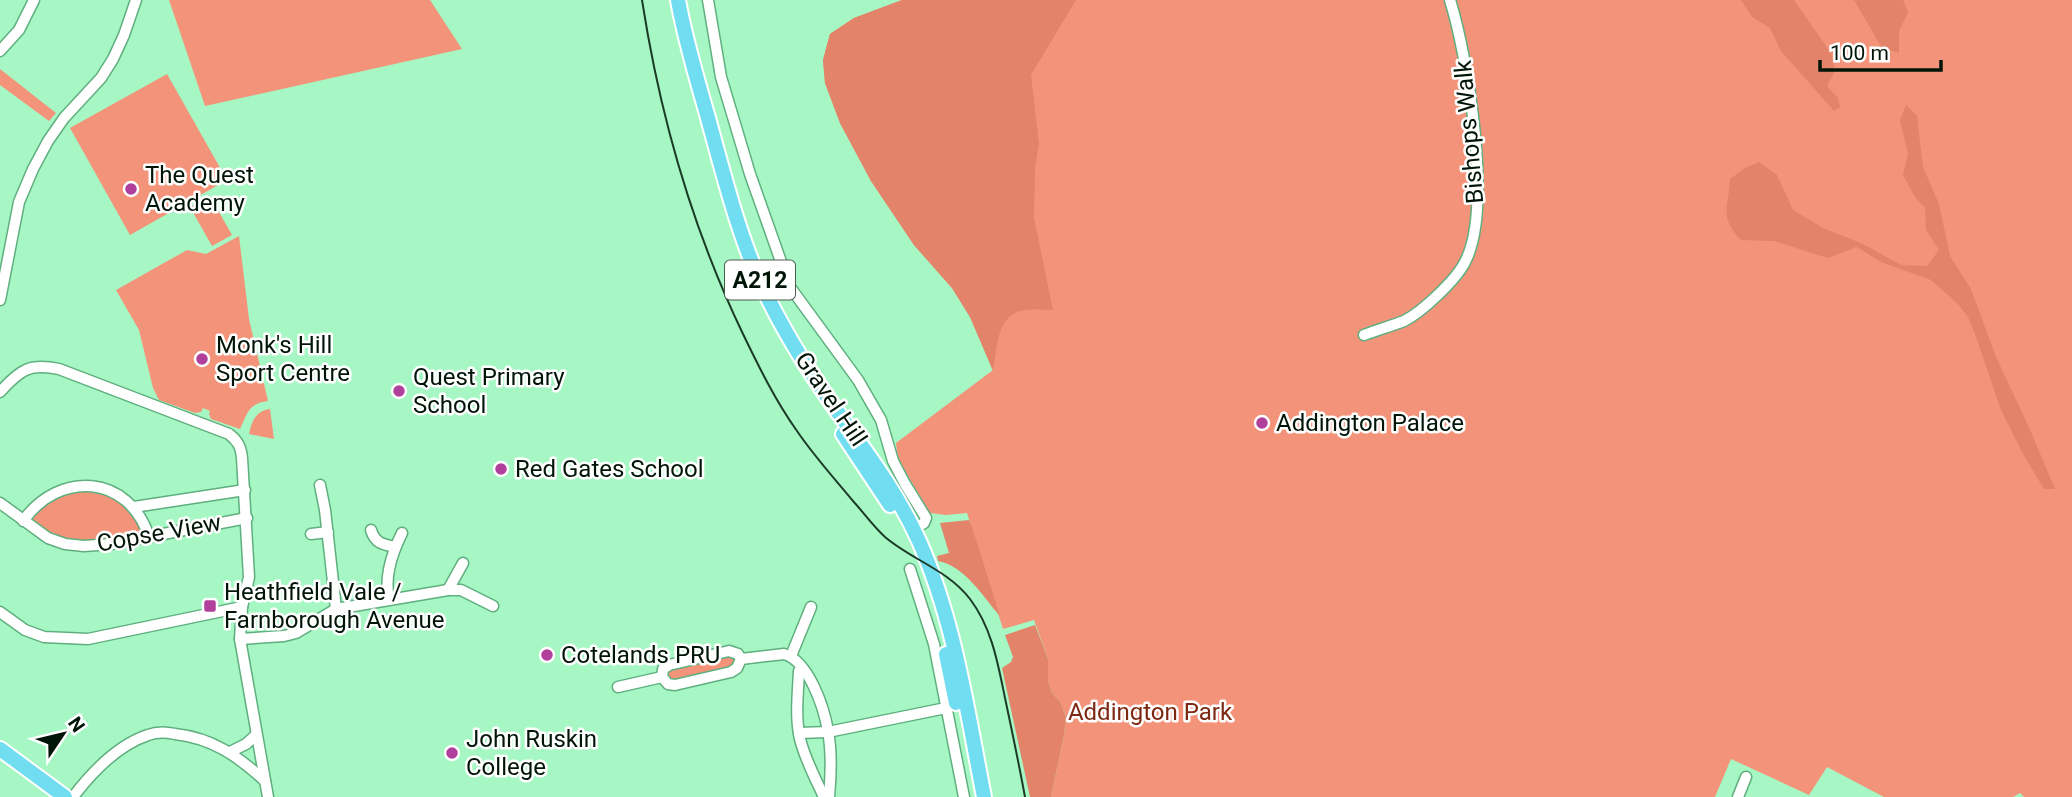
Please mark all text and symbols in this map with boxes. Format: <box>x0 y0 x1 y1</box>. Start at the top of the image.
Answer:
scale bar <box>1820 28 1941 72</box>
text: 100 m <box>1830 41 1889 65</box>
street label: Bishops Walk <box>1449 58 1489 205</box>
place label: The Quest Academy <box>145 161 254 217</box>
marker: The Quest Academy <box>123 181 139 197</box>
road number: A212 <box>725 260 795 300</box>
place label: Monk's Hill Sport Centre <box>216 331 350 387</box>
street label: Gravel Hill <box>789 347 873 451</box>
marker: Monk's Hill Sport Centre <box>194 351 210 367</box>
place label: Quest Primary School <box>413 363 565 419</box>
marker: Quest Primary School <box>391 383 407 399</box>
place label: Addington Palace <box>1276 409 1464 437</box>
marker: Addington Palace <box>1254 415 1270 431</box>
place label: Red Gates School <box>515 455 704 483</box>
marker: Red Gates School <box>493 461 509 477</box>
street label: Copse View <box>95 508 223 558</box>
place label: Heathfield Vale / Farnborough Avenue <box>224 578 444 634</box>
marker: Heathfield Vale / Farnborough Avenue <box>202 598 218 614</box>
place label: Cotelands PRU <box>561 641 720 669</box>
marker: Cotelands PRU <box>539 647 555 663</box>
park label: Addington Park <box>1068 698 1233 726</box>
north arrow <box>28 699 98 769</box>
text: N <box>63 712 90 737</box>
place label: John Ruskin College <box>466 725 597 781</box>
marker: John Ruskin College <box>444 745 460 761</box>

